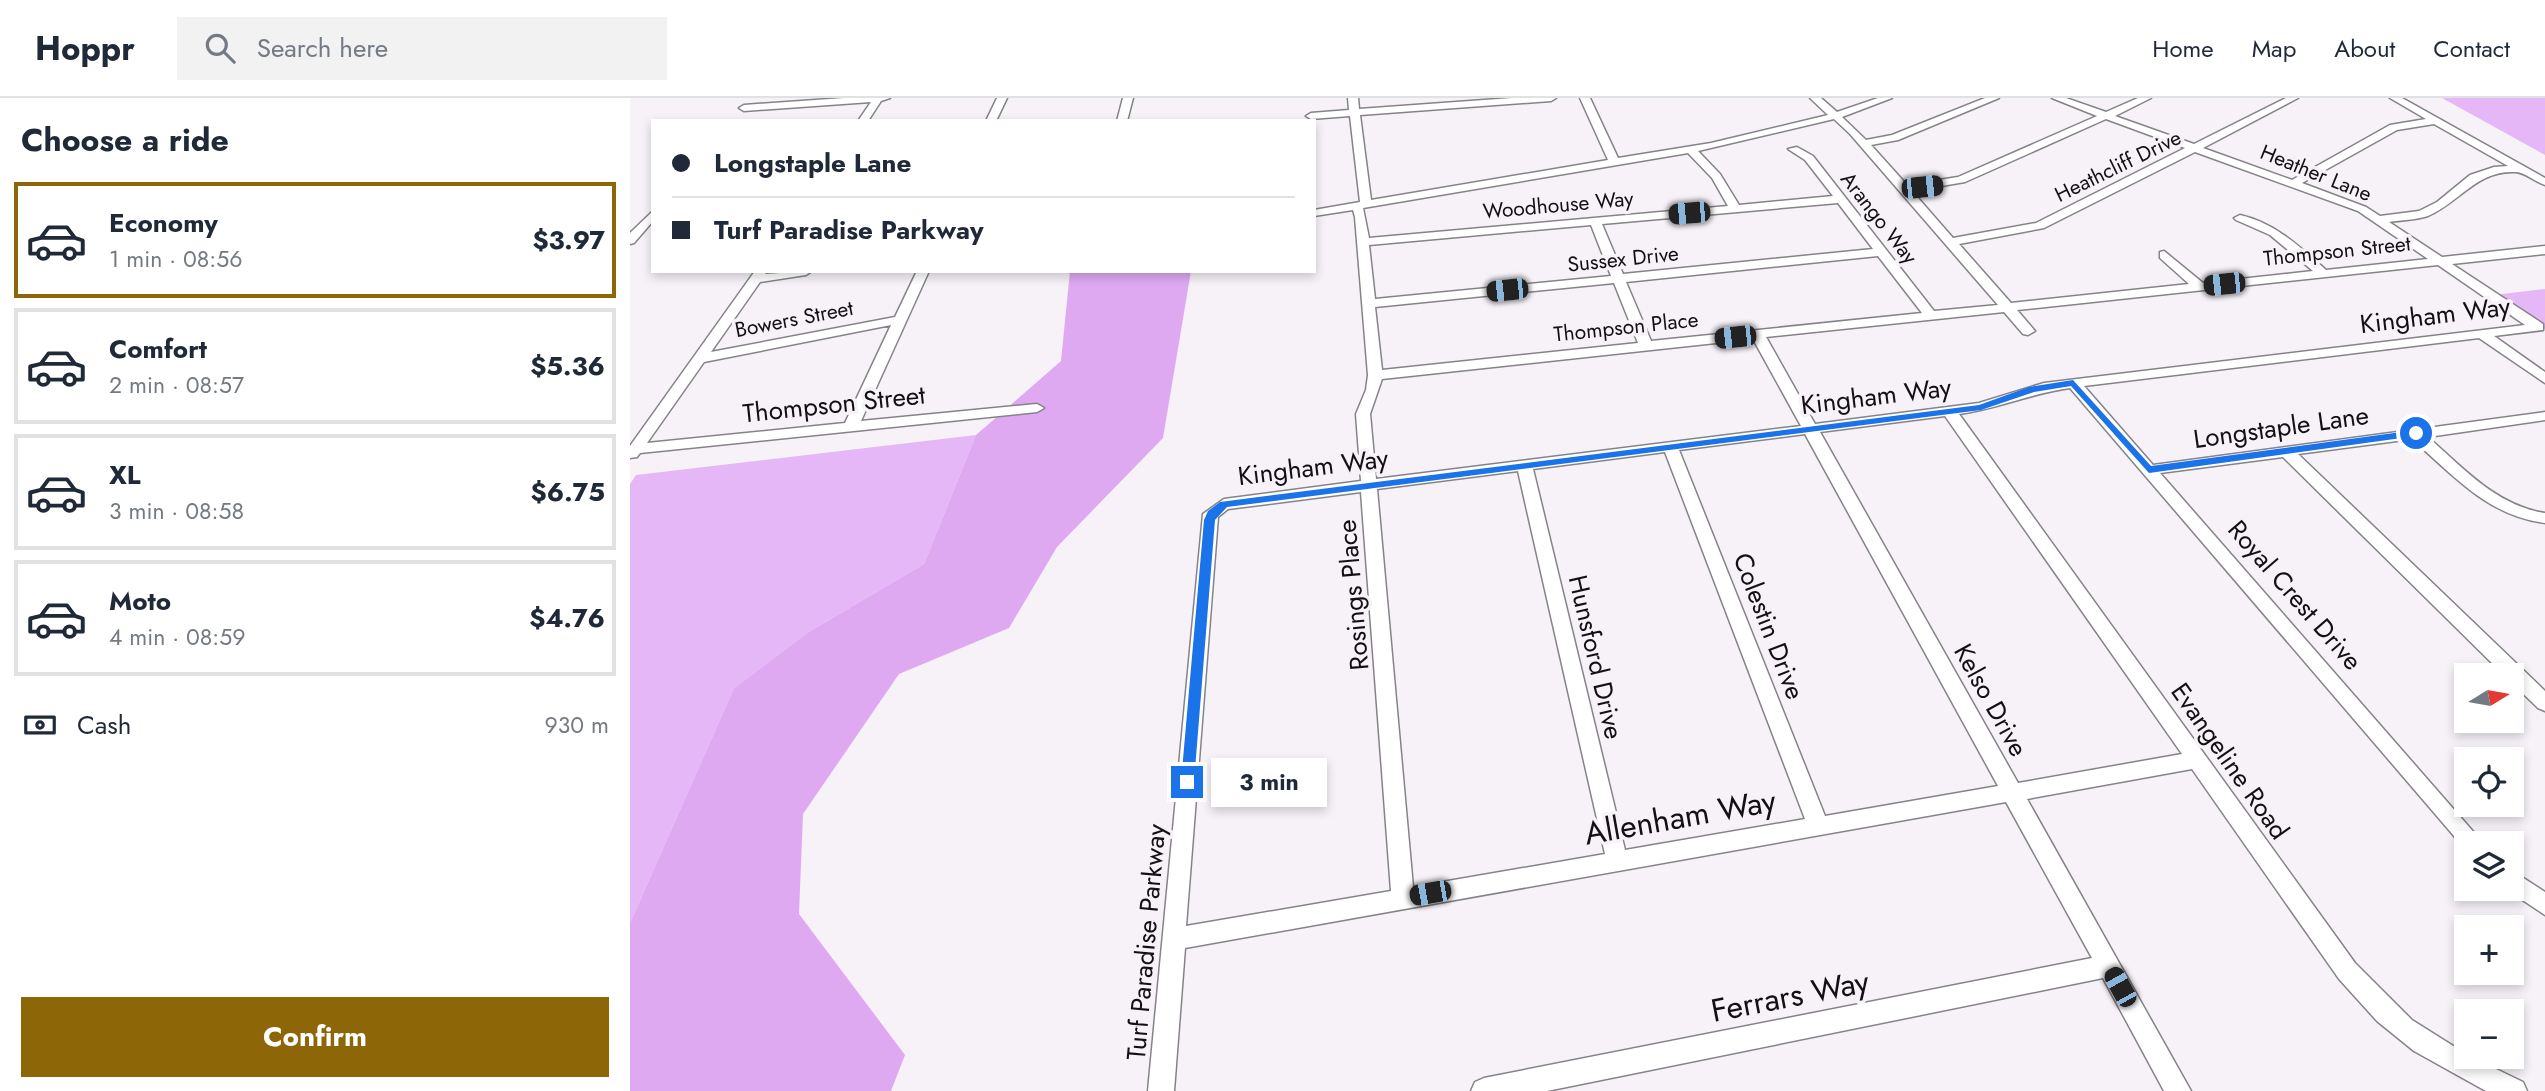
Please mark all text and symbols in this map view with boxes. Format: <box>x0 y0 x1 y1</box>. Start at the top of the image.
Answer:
search box <box>177 17 667 80</box>
text: Hoppr <box>35 25 135 72</box>
icon: search <box>201 29 239 67</box>
text: Search here <box>257 29 388 67</box>
text: Home <box>2152 31 2214 66</box>
text: Map <box>2252 31 2296 66</box>
text: About <box>2334 31 2395 66</box>
text: Contact <box>2433 31 2510 66</box>
text: Choose a ride <box>21 117 229 163</box>
street label: Heathcliff Drive <box>2050 122 2186 210</box>
street label: Heather Lane <box>2256 137 2376 209</box>
text: Longstaple Lane <box>714 144 911 182</box>
street label: Arango Way <box>1833 165 1925 271</box>
car <box>1901 174 1944 200</box>
street label: Woodhouse Way <box>1481 183 1635 227</box>
car <box>1668 201 1711 225</box>
text: Economy <box>109 204 218 242</box>
icon: car <box>25 209 88 272</box>
text: Turf Paradise Parkway <box>714 211 984 249</box>
text: $3.97 <box>532 221 605 259</box>
street label: Thompson Street <box>2262 228 2412 274</box>
street label: Sussex Drive <box>1566 238 1680 280</box>
text: 1 min · 08:56 <box>109 242 242 276</box>
car <box>2203 271 2246 297</box>
car <box>1486 277 1529 303</box>
street label: Kingham Way <box>2358 287 2513 343</box>
street label: Bowers Street <box>732 293 856 345</box>
street label: Thompson Place <box>1552 304 1700 350</box>
car <box>1714 324 1757 350</box>
text: Comfort <box>109 330 207 368</box>
icon: car <box>25 335 88 398</box>
text: $5.36 <box>530 347 605 385</box>
text: 2 min · 08:57 <box>109 368 244 402</box>
street label: Kingham Way <box>1799 368 1954 424</box>
street label: Thompson Street <box>741 375 928 432</box>
street label: Longstaple Lane <box>2191 396 2371 458</box>
route start <box>2400 417 2432 449</box>
street label: Kingham Way <box>1236 439 1391 495</box>
text: XL <box>109 456 141 494</box>
icon: car <box>25 461 88 524</box>
text: $6.75 <box>531 473 605 511</box>
text: 3 min · 08:58 <box>109 494 244 528</box>
street label: Royal Crest Drive <box>2219 512 2371 678</box>
street label: Rosings Place <box>1327 518 1379 672</box>
street label: Colestin Drive <box>1724 547 1814 705</box>
street label: Hunsford Drive <box>1559 571 1633 743</box>
text: Moto <box>109 582 171 620</box>
icon: car <box>25 587 88 650</box>
text: $4.76 <box>529 599 605 637</box>
text: 4 min · 08:59 <box>109 620 245 654</box>
street label: Kelso Drive <box>1944 637 2038 763</box>
north arrow <box>2454 663 2524 733</box>
map controls <box>2454 663 2524 1069</box>
street label: Evangeline Road <box>2162 675 2298 847</box>
icon: cash <box>21 706 59 744</box>
text: Cash <box>77 706 131 744</box>
text: 930 m <box>545 708 609 742</box>
button: locate <box>2454 747 2524 817</box>
callout: 3 min <box>1212 758 1327 806</box>
text: 3 min <box>1239 765 1299 799</box>
route end <box>1171 766 1203 798</box>
street label: Allenham Way <box>1581 777 1780 856</box>
street label: Turf Paradise Parkway <box>1117 822 1175 1062</box>
button: layers <box>2454 831 2524 901</box>
car <box>1408 879 1453 907</box>
button: + <box>2454 915 2524 985</box>
street label: Ferrars Way <box>1707 958 1874 1034</box>
car <box>2101 964 2140 1010</box>
button: Confirm <box>21 997 609 1077</box>
button: − <box>2454 999 2524 1069</box>

